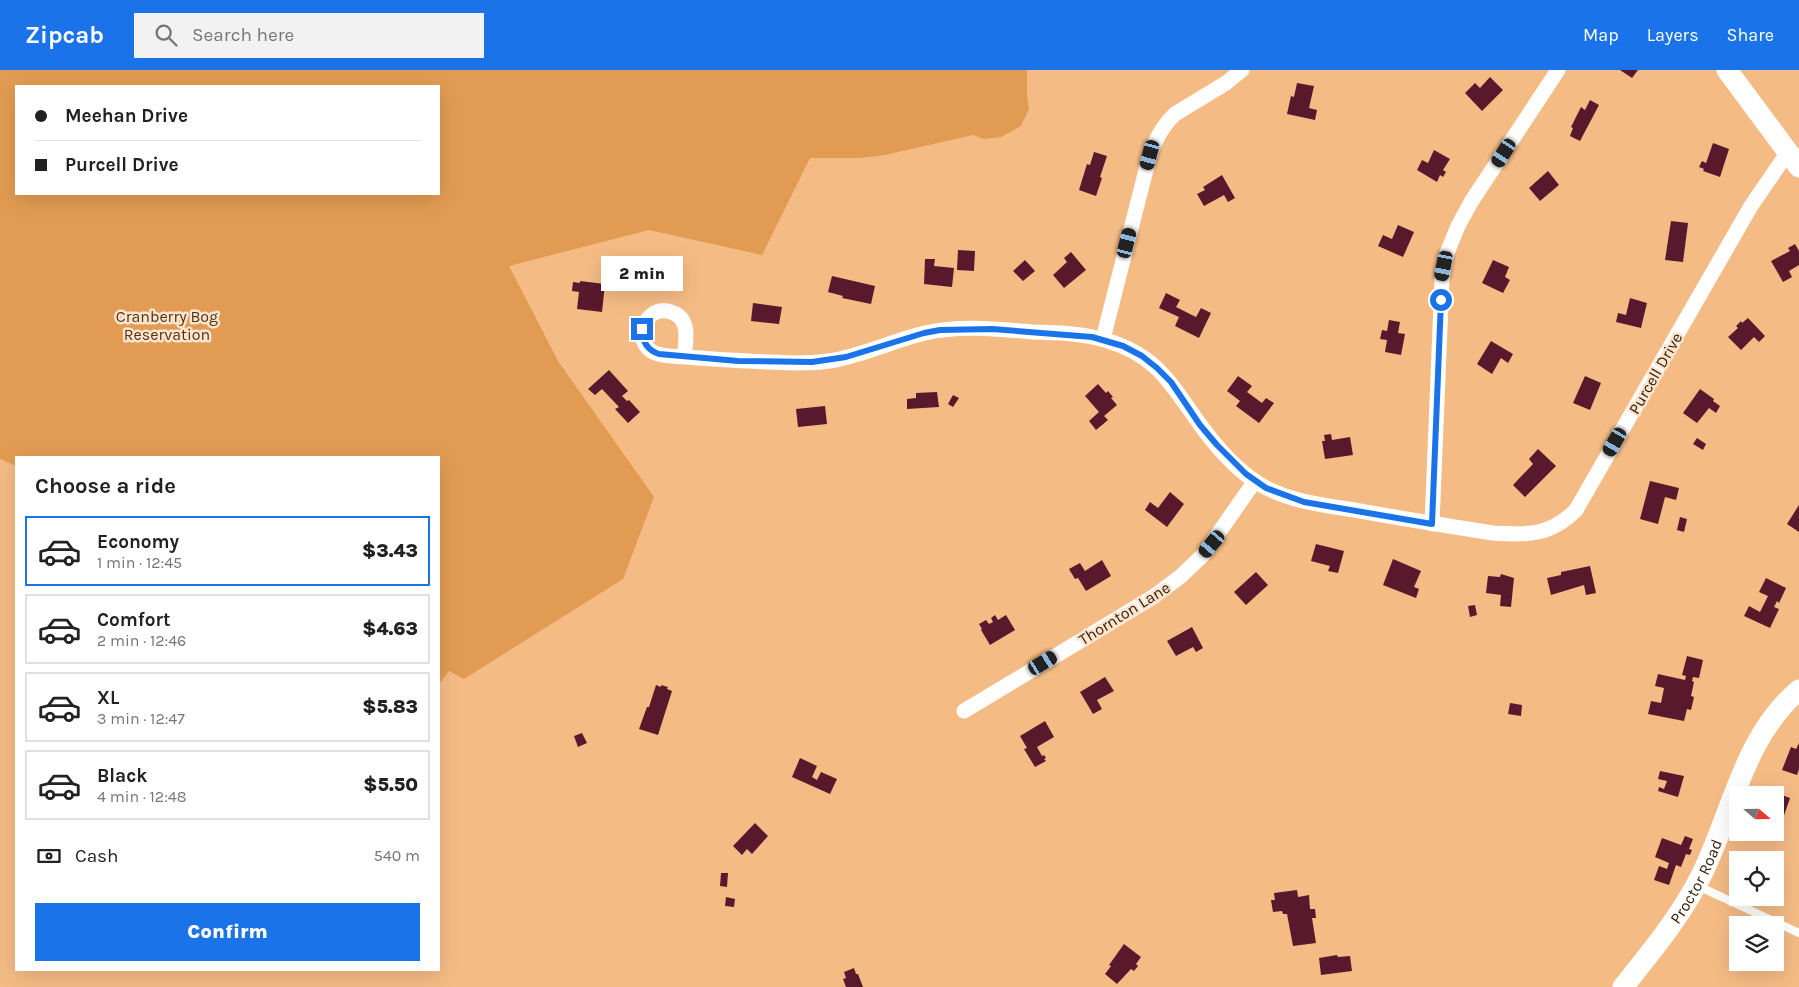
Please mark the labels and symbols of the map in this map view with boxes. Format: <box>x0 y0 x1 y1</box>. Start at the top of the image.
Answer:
car <box>1489 136 1518 170</box>
car <box>1138 139 1161 171</box>
car <box>1116 227 1137 259</box>
car <box>1433 250 1454 282</box>
callout: 2 min <box>601 256 683 292</box>
route start <box>1430 289 1452 311</box>
park label: Cranberry Bog Reservation <box>116 307 218 344</box>
route end <box>631 318 653 340</box>
street label: Purcell Drive <box>1624 329 1686 417</box>
car <box>1601 425 1628 459</box>
car <box>1196 528 1227 560</box>
street label: Thornton Lane <box>1075 578 1173 649</box>
car <box>1026 649 1059 677</box>
north arrow <box>1729 786 1784 841</box>
street label: Proctor Road <box>1666 836 1726 927</box>

